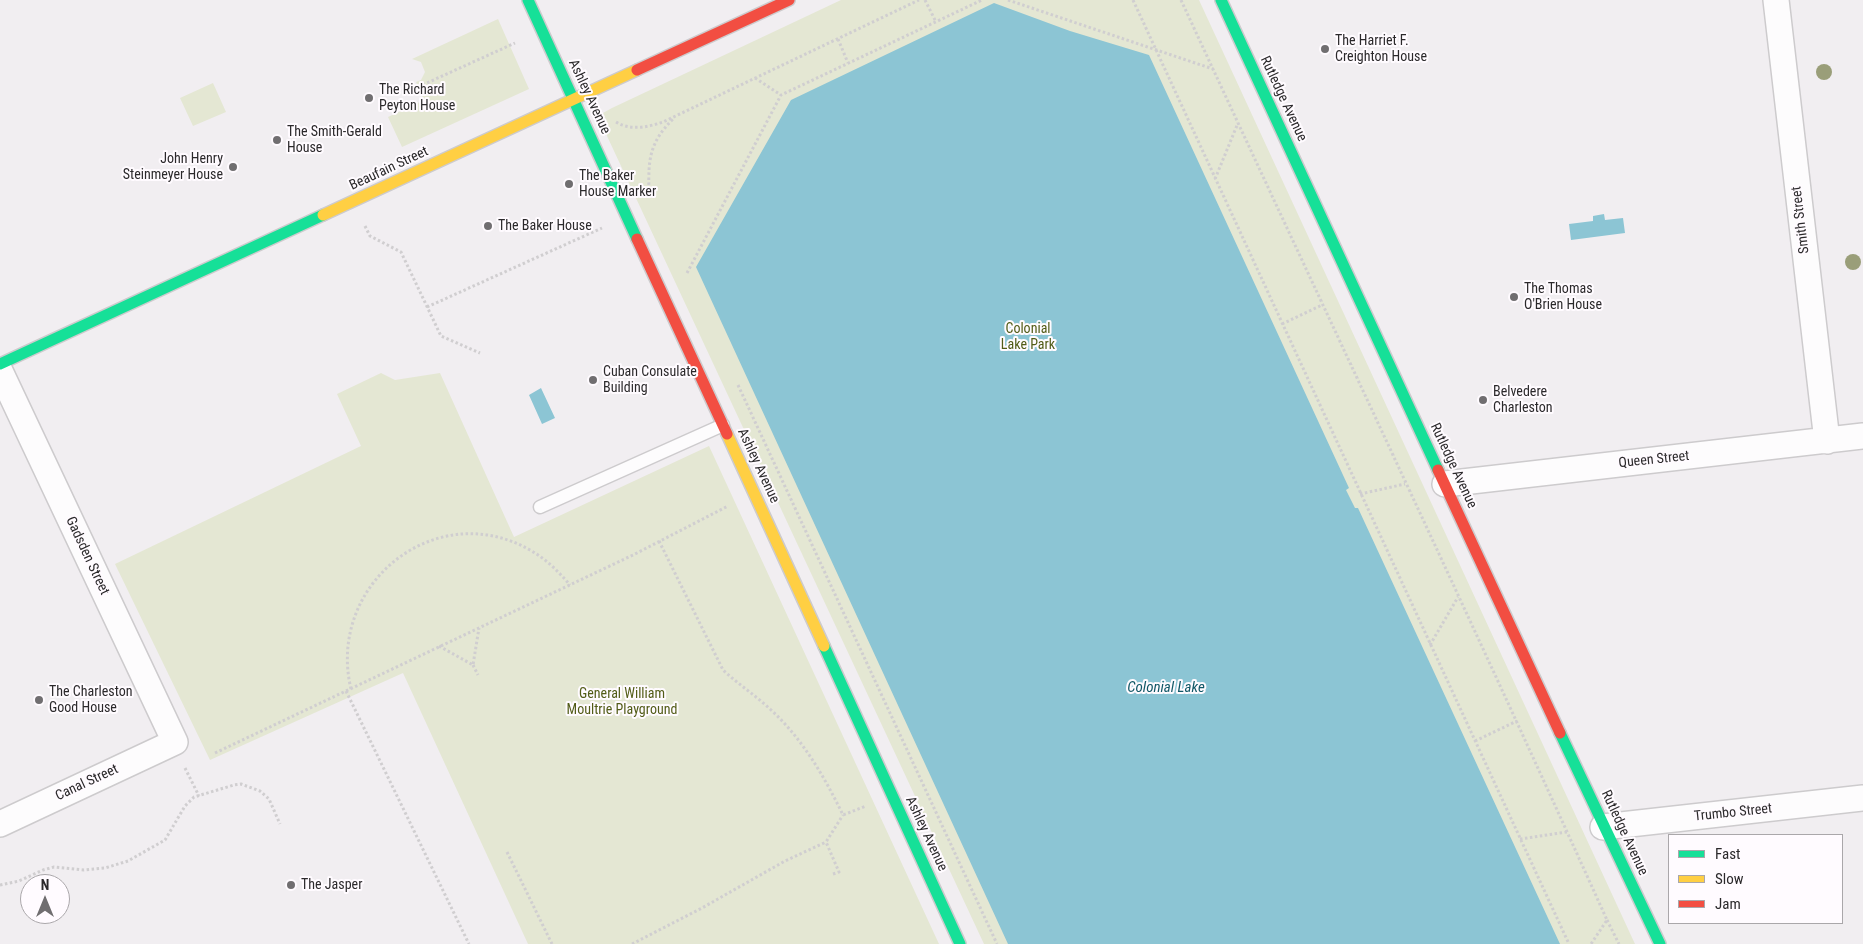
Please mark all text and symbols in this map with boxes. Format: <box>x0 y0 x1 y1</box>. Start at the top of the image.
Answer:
place label: The Harriet F. Creighton House <box>1335 33 1427 65</box>
marker: The Harriet F. Creighton House <box>1319 43 1331 55</box>
street label: Rutledge Avenue <box>1256 54 1310 144</box>
street label: Ashley Avenue <box>564 57 614 137</box>
place label: The Richard Peyton House <box>379 82 455 114</box>
marker: The Richard Peyton House <box>363 92 375 104</box>
place label: The Smith-Gerald House <box>287 124 382 156</box>
marker: The Smith-Gerald House <box>271 134 283 146</box>
street label: Beaufain Street <box>347 143 431 195</box>
place label: John Henry Steinmeyer House <box>123 151 223 184</box>
marker: John Henry Steinmeyer House <box>227 161 239 173</box>
place label: The Baker House Marker <box>579 168 656 200</box>
marker: The Baker House Marker <box>563 178 575 190</box>
street label: Smith Street <box>1789 185 1813 255</box>
place label: The Baker House <box>498 218 592 234</box>
marker: The Baker House <box>482 220 494 232</box>
place label: The Thomas O'Brien House <box>1524 281 1602 314</box>
marker: The Thomas O'Brien House <box>1508 291 1520 303</box>
park label: Colonial Lake Park <box>1001 321 1055 354</box>
place label: Cuban Consulate Building <box>603 364 697 397</box>
marker: Cuban Consulate Building <box>587 374 599 386</box>
place label: Belvedere Charleston <box>1493 384 1553 417</box>
marker: Belvedere Charleston <box>1477 394 1489 406</box>
street label: Rutledge Avenue <box>1426 421 1480 511</box>
street label: Ashley Avenue <box>733 426 783 506</box>
street label: Queen Street <box>1618 448 1690 472</box>
street label: Gadsden Street <box>62 514 112 598</box>
water label: Colonial Lake <box>1127 679 1205 697</box>
place label: The Charleston Good House <box>49 684 132 716</box>
park label: General William Moultrie Playground <box>567 686 677 719</box>
marker: The Charleston Good House <box>33 694 45 706</box>
street label: Canal Street <box>53 761 121 805</box>
street label: Rutledge Avenue <box>1597 788 1651 878</box>
street label: Ashley Avenue <box>901 794 951 874</box>
street label: Trumbo Street <box>1693 801 1773 825</box>
legend <box>1668 834 1843 924</box>
text: Fast <box>1715 845 1740 863</box>
text: Slow <box>1715 870 1744 888</box>
north arrow <box>20 874 70 924</box>
text: N <box>41 877 49 893</box>
place label: The Jasper <box>301 877 362 893</box>
marker: The Jasper <box>285 879 297 891</box>
text: Jam <box>1715 895 1741 913</box>

